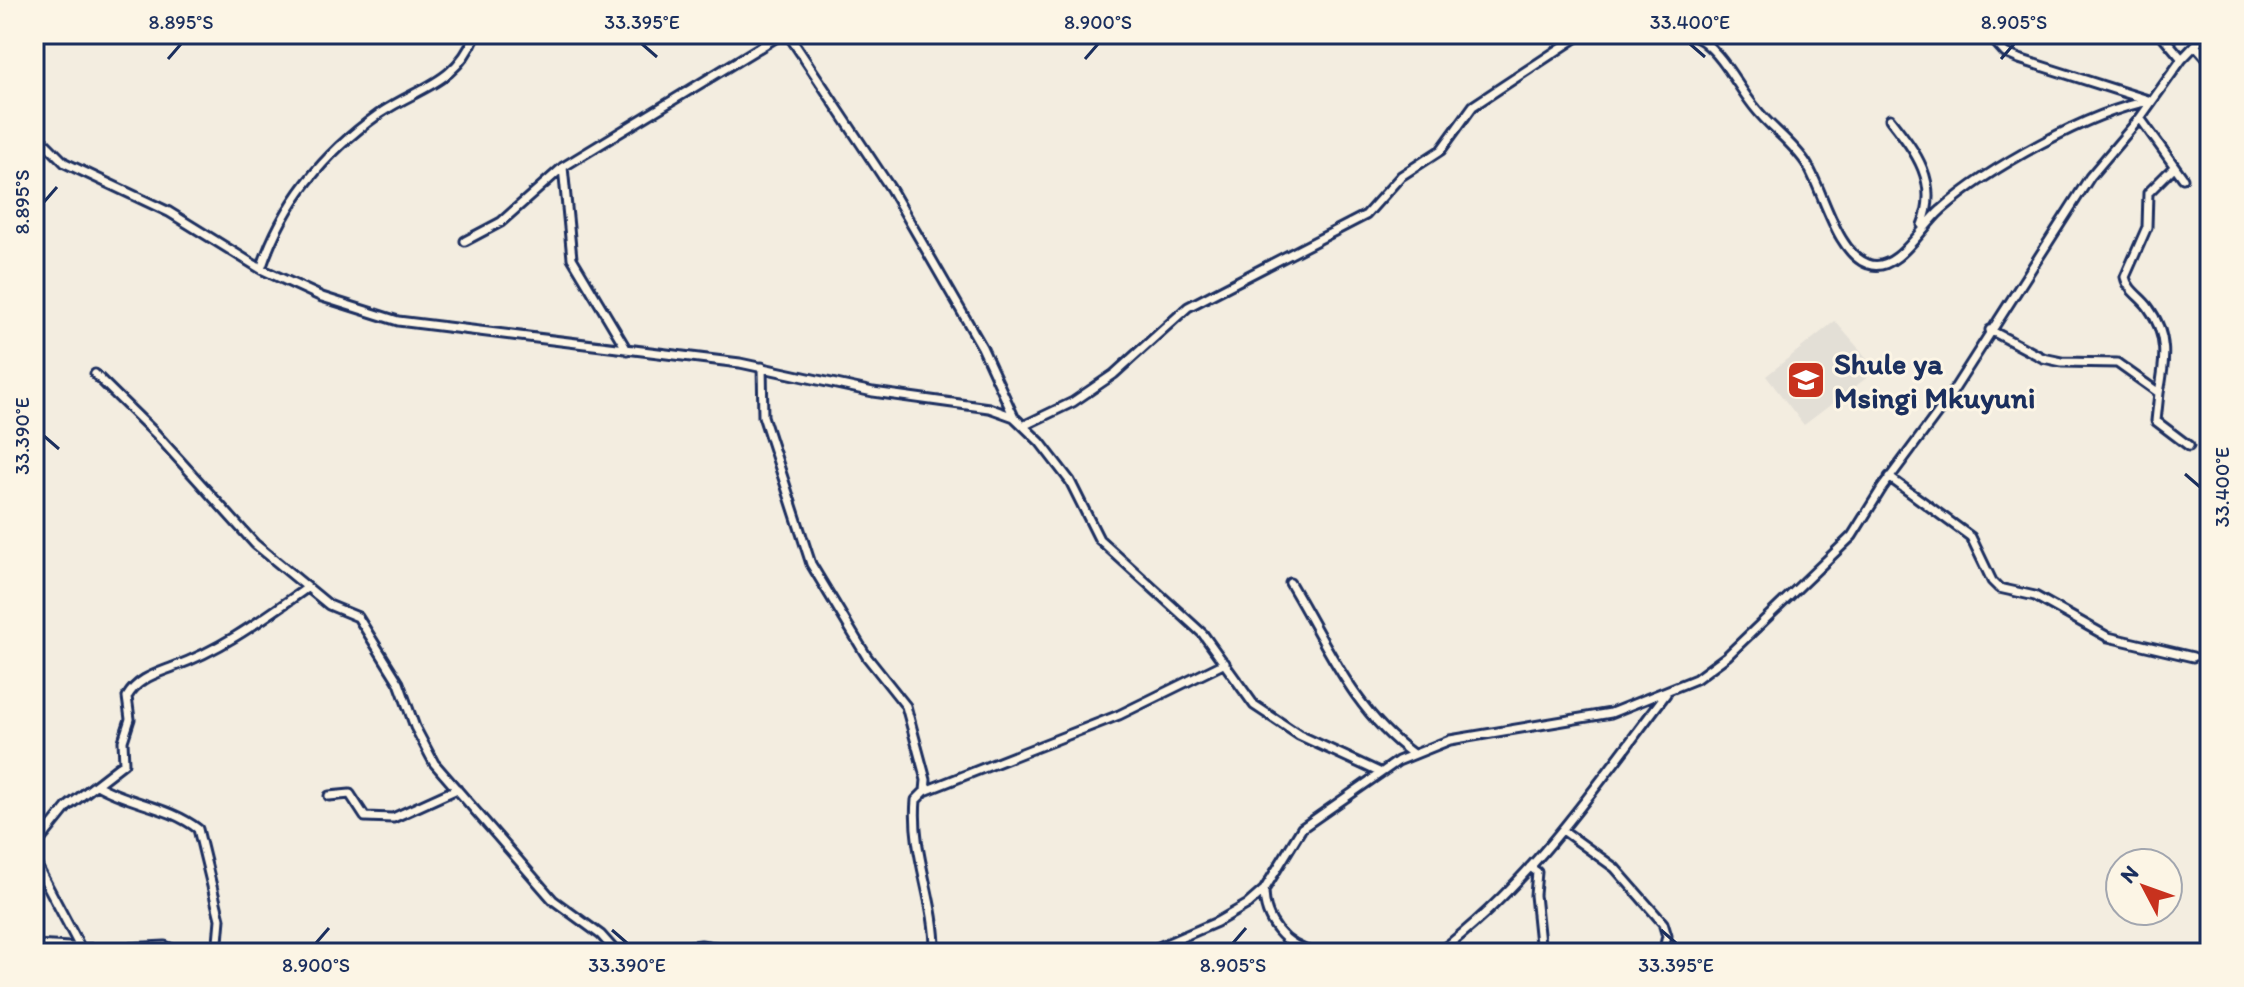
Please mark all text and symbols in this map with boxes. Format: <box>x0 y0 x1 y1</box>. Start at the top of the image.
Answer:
text: 8.895°S <box>149 10 213 34</box>
text: 33.395°E <box>604 10 680 34</box>
text: 8.900°S <box>1064 10 1132 34</box>
text: 33.400°E <box>1650 10 1730 34</box>
text: 8.905°S <box>1981 10 2047 34</box>
text: 8.895°S <box>10 170 34 234</box>
place label: Shule ya Msingi Mkuyuni <box>1834 345 2036 416</box>
school or university icon: Shule ya Msingi Mkuyuni <box>1785 359 1827 401</box>
text: 33.390°E <box>10 397 34 475</box>
text: 33.400°E <box>2210 447 2234 527</box>
north arrow <box>2104 847 2184 927</box>
text: N <box>2114 860 2144 889</box>
text: 8.900°S <box>282 953 350 977</box>
text: 33.390°E <box>588 953 666 977</box>
text: 8.905°S <box>1200 953 1266 977</box>
text: 33.395°E <box>1638 953 1714 977</box>

